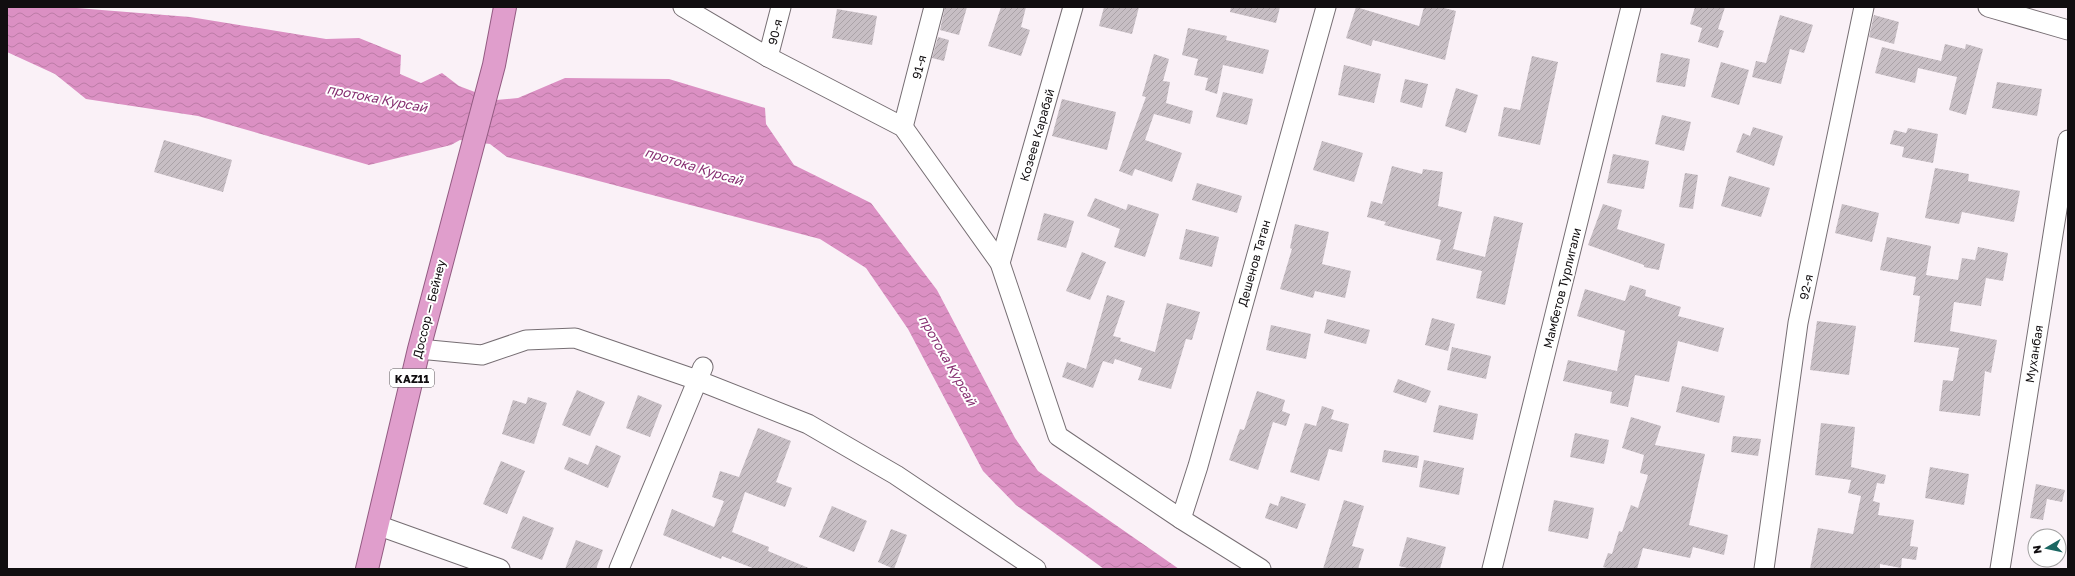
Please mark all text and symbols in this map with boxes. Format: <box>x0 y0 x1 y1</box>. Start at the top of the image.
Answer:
street label: 90-я <box>765 18 785 46</box>
street label: 91-я <box>909 53 929 81</box>
water label: протока Курсай <box>326 80 429 116</box>
street label: Козеев Карабай <box>1017 87 1057 183</box>
water label: протока Курсай <box>643 143 746 189</box>
street label: Дешенов Татан <box>1234 218 1274 308</box>
street label: Мамбетов Турлигали <box>1540 226 1584 350</box>
street label: Доссор — Бейнеу <box>409 258 449 360</box>
street label: 92-я <box>1796 273 1816 301</box>
water label: протока Курсай <box>916 312 981 409</box>
street label: Муханбая <box>2022 324 2046 384</box>
road number: KAZ11 <box>390 369 434 387</box>
north arrow <box>2027 528 2067 568</box>
text: N <box>2030 544 2044 555</box>

